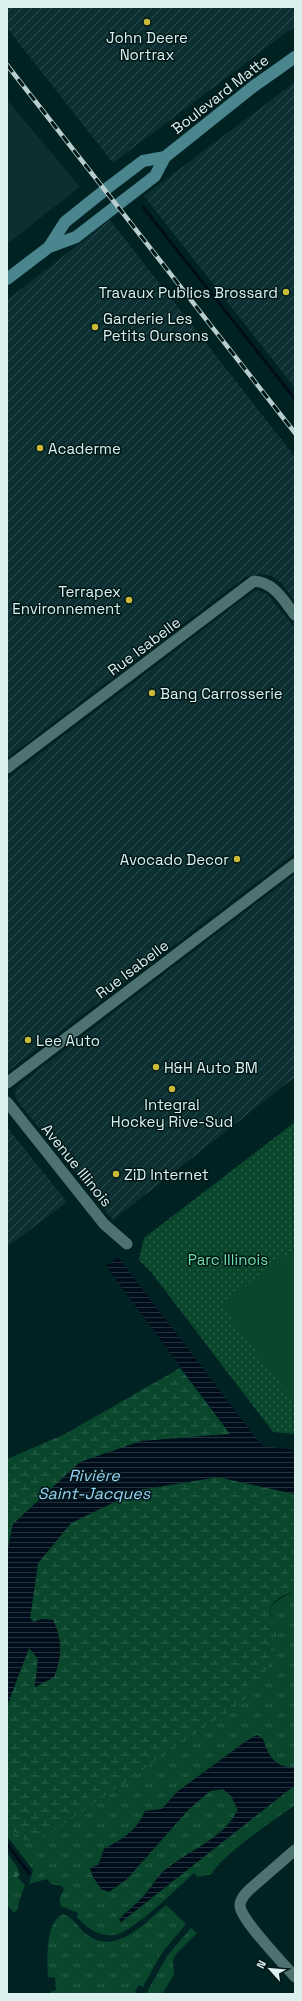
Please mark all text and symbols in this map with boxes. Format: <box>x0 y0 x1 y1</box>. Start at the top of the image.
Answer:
marker: John Deere Nortrax <box>142 17 152 27</box>
place label: John Deere Nortrax <box>106 28 188 64</box>
street label: Boulevard Matte <box>168 50 273 138</box>
place label: Travaux Publics Brossard <box>99 283 278 302</box>
marker: Travaux Publics Brossard <box>281 287 291 297</box>
place label: Garderie Les Petits Oursons <box>103 309 209 345</box>
marker: Garderie Les Petits Oursons <box>90 322 100 332</box>
place label: Acaderme <box>48 439 121 458</box>
marker: Acaderme <box>35 443 45 453</box>
place label: Terrapex Environnement <box>12 582 121 618</box>
marker: Terrapex Environnement <box>124 595 134 605</box>
street label: Rue Isabelle <box>104 612 184 680</box>
place label: Bang Carrosserie <box>160 684 283 703</box>
marker: Bang Carrosserie <box>147 688 157 698</box>
place label: Avocado Decor <box>120 850 229 869</box>
marker: Avocado Decor <box>232 854 242 864</box>
street label: Rue Isabelle <box>92 935 172 1003</box>
place label: Lee Auto <box>36 1031 100 1050</box>
marker: Lee Auto <box>23 1035 33 1045</box>
place label: H&H Auto BM <box>164 1058 258 1077</box>
marker: H&H Auto BM <box>151 1062 161 1072</box>
marker: Integral Hockey Rive-Sud <box>167 1084 177 1094</box>
place label: Integral Hockey Rive-Sud <box>111 1095 233 1131</box>
street label: Avenue Illinois <box>38 1120 116 1211</box>
place label: ZiD Internet <box>124 1165 209 1184</box>
marker: ZiD Internet <box>111 1169 121 1179</box>
park label: Parc Illinois <box>188 1250 268 1269</box>
water label: Rivière Saint-Jacques <box>38 1465 151 1504</box>
north arrow <box>250 1949 290 1989</box>
text: N <box>253 1958 269 1971</box>

